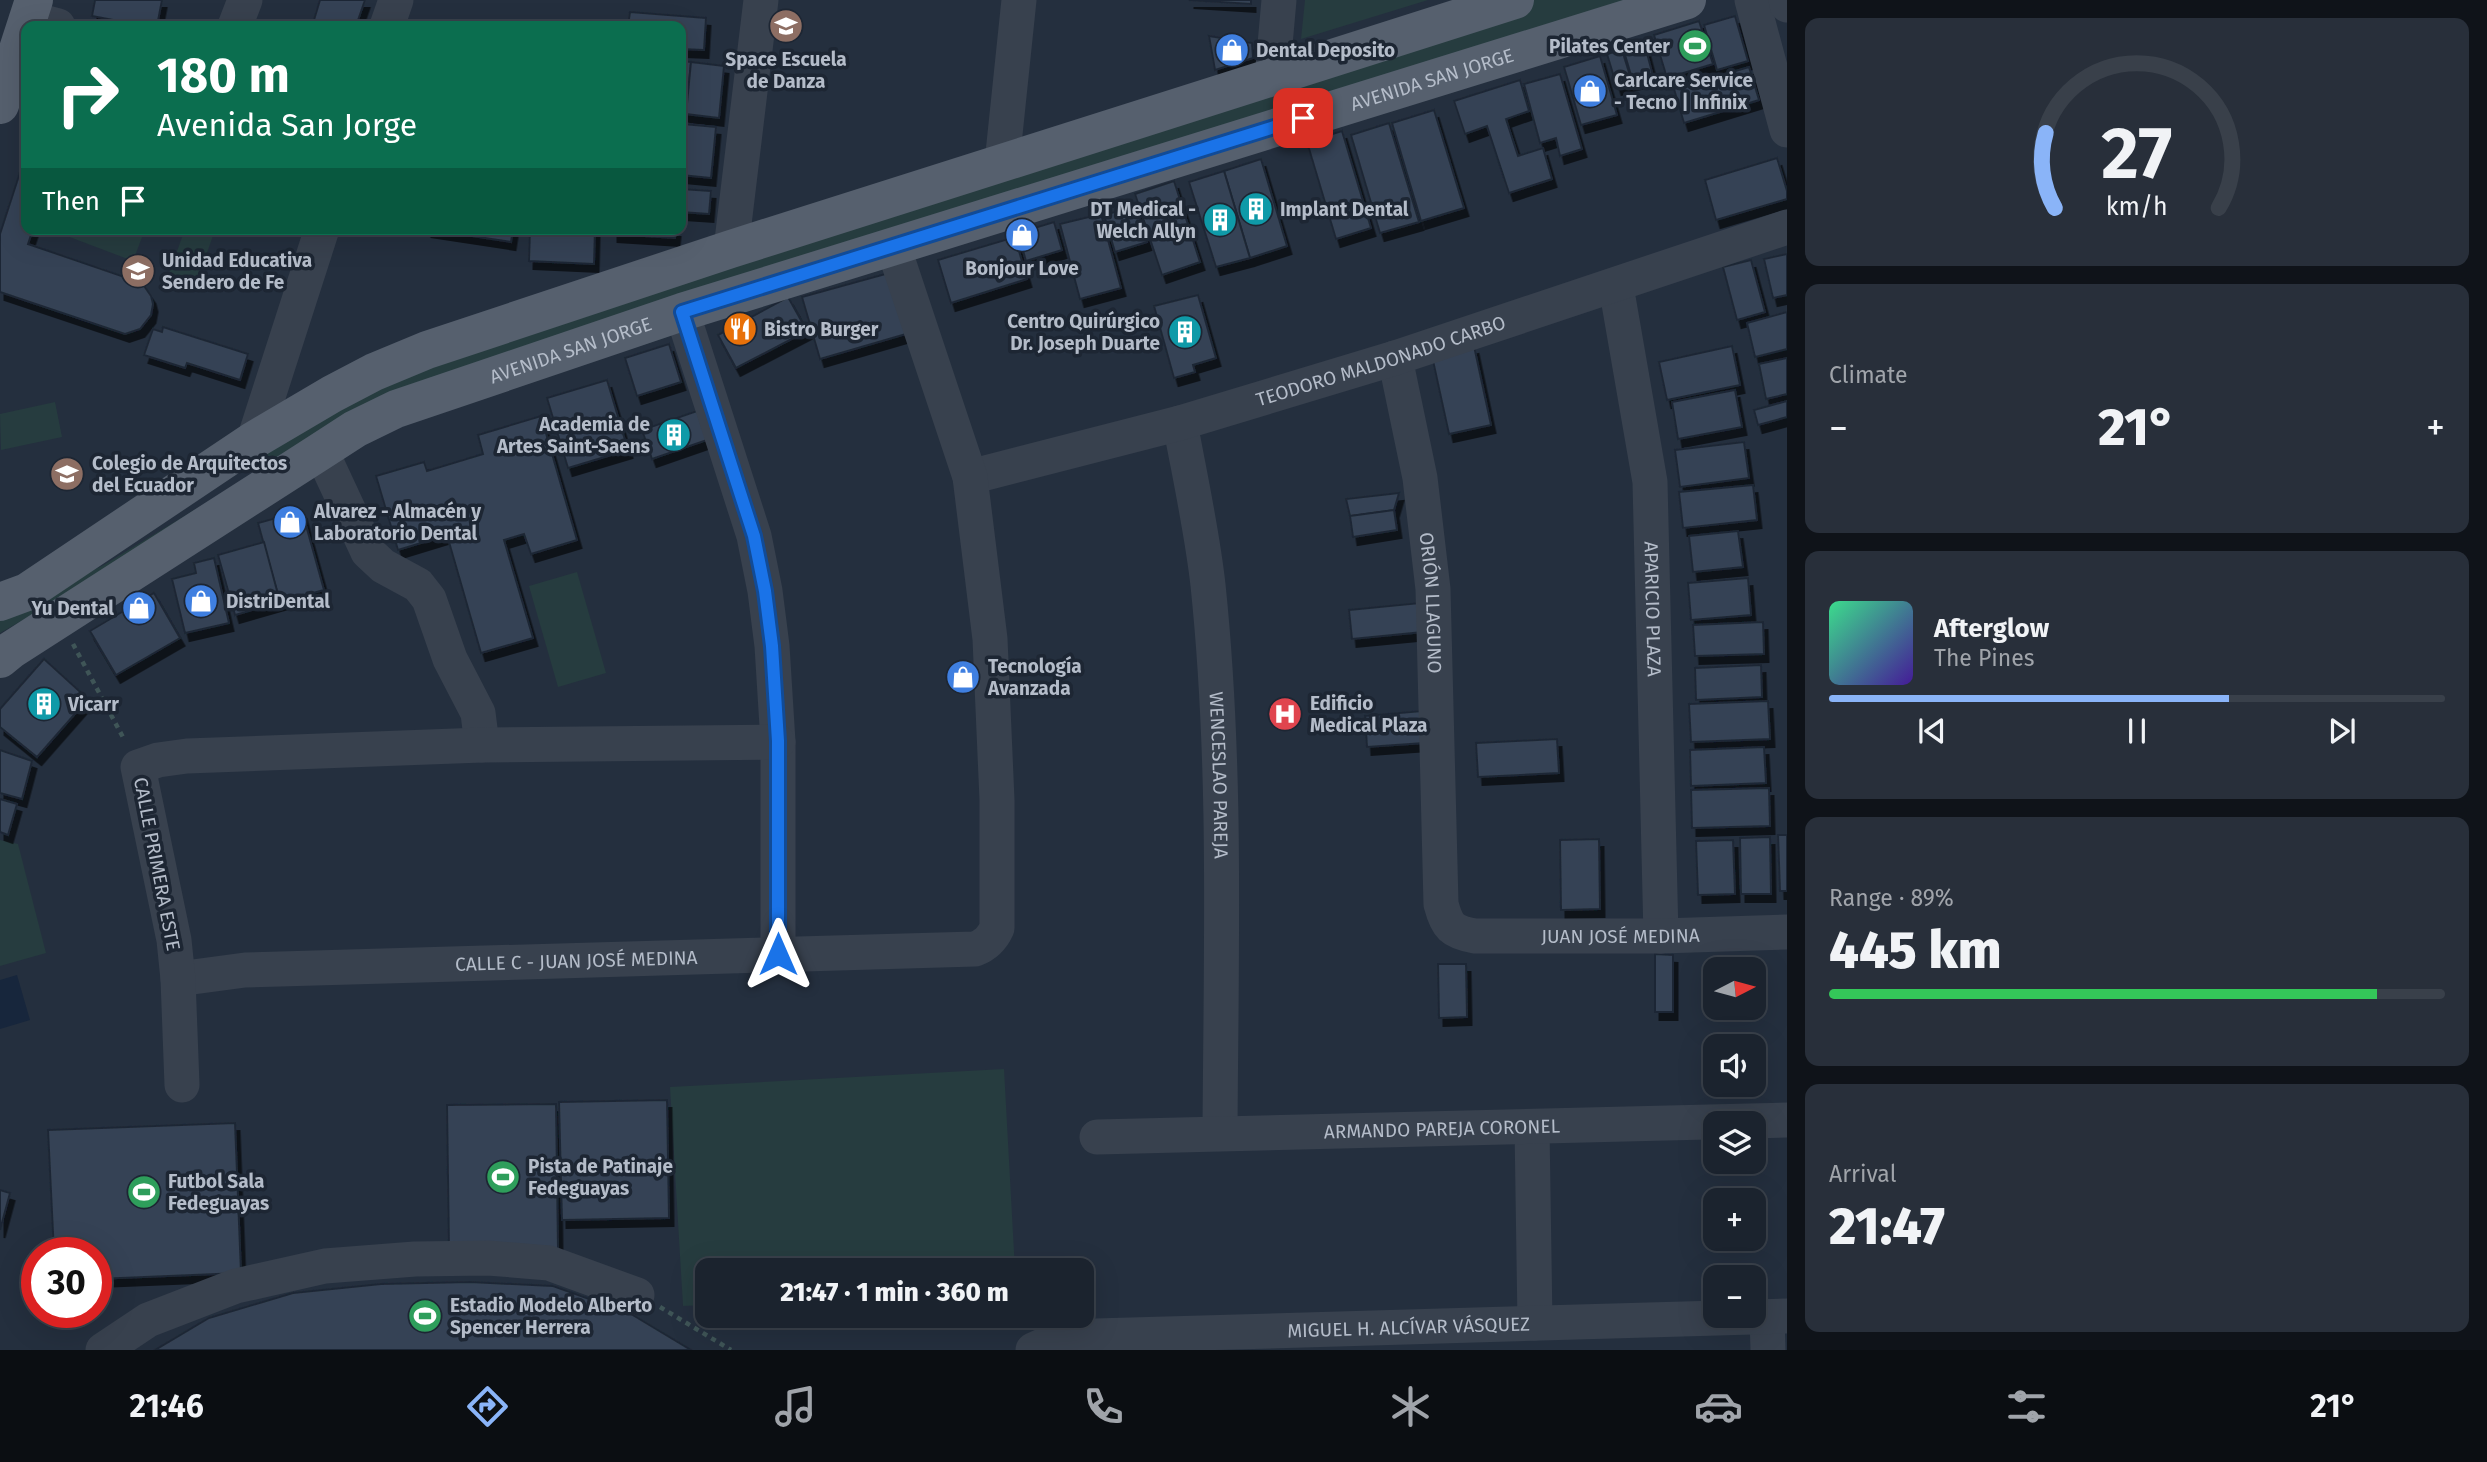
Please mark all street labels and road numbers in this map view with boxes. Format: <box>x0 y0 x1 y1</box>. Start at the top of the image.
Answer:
street label: AVENIDA SAN JORGE <box>1348 43 1516 115</box>
street label: TEODORO MALDONADO CARBO <box>1253 310 1508 411</box>
street label: AVENIDA SAN JORGE <box>487 312 655 388</box>
street label: ORIÓN LLAGUNO <box>1415 531 1447 674</box>
street label: APARICIO PLAZA <box>1640 541 1666 677</box>
street label: WENCESLAO PAREJA <box>1205 691 1233 859</box>
street label: CALLE PRIMERA ESTE <box>129 775 185 953</box>
street label: JUAN JOSÉ MEDINA <box>1541 923 1700 948</box>
street label: CALLE C - JUAN JOSÉ MEDINA <box>455 945 698 975</box>
street label: ARMANDO PAREJA CORONEL <box>1324 1114 1561 1143</box>
street label: MIGUEL H. ALCÍVAR VÁSQUEZ <box>1287 1312 1530 1342</box>

